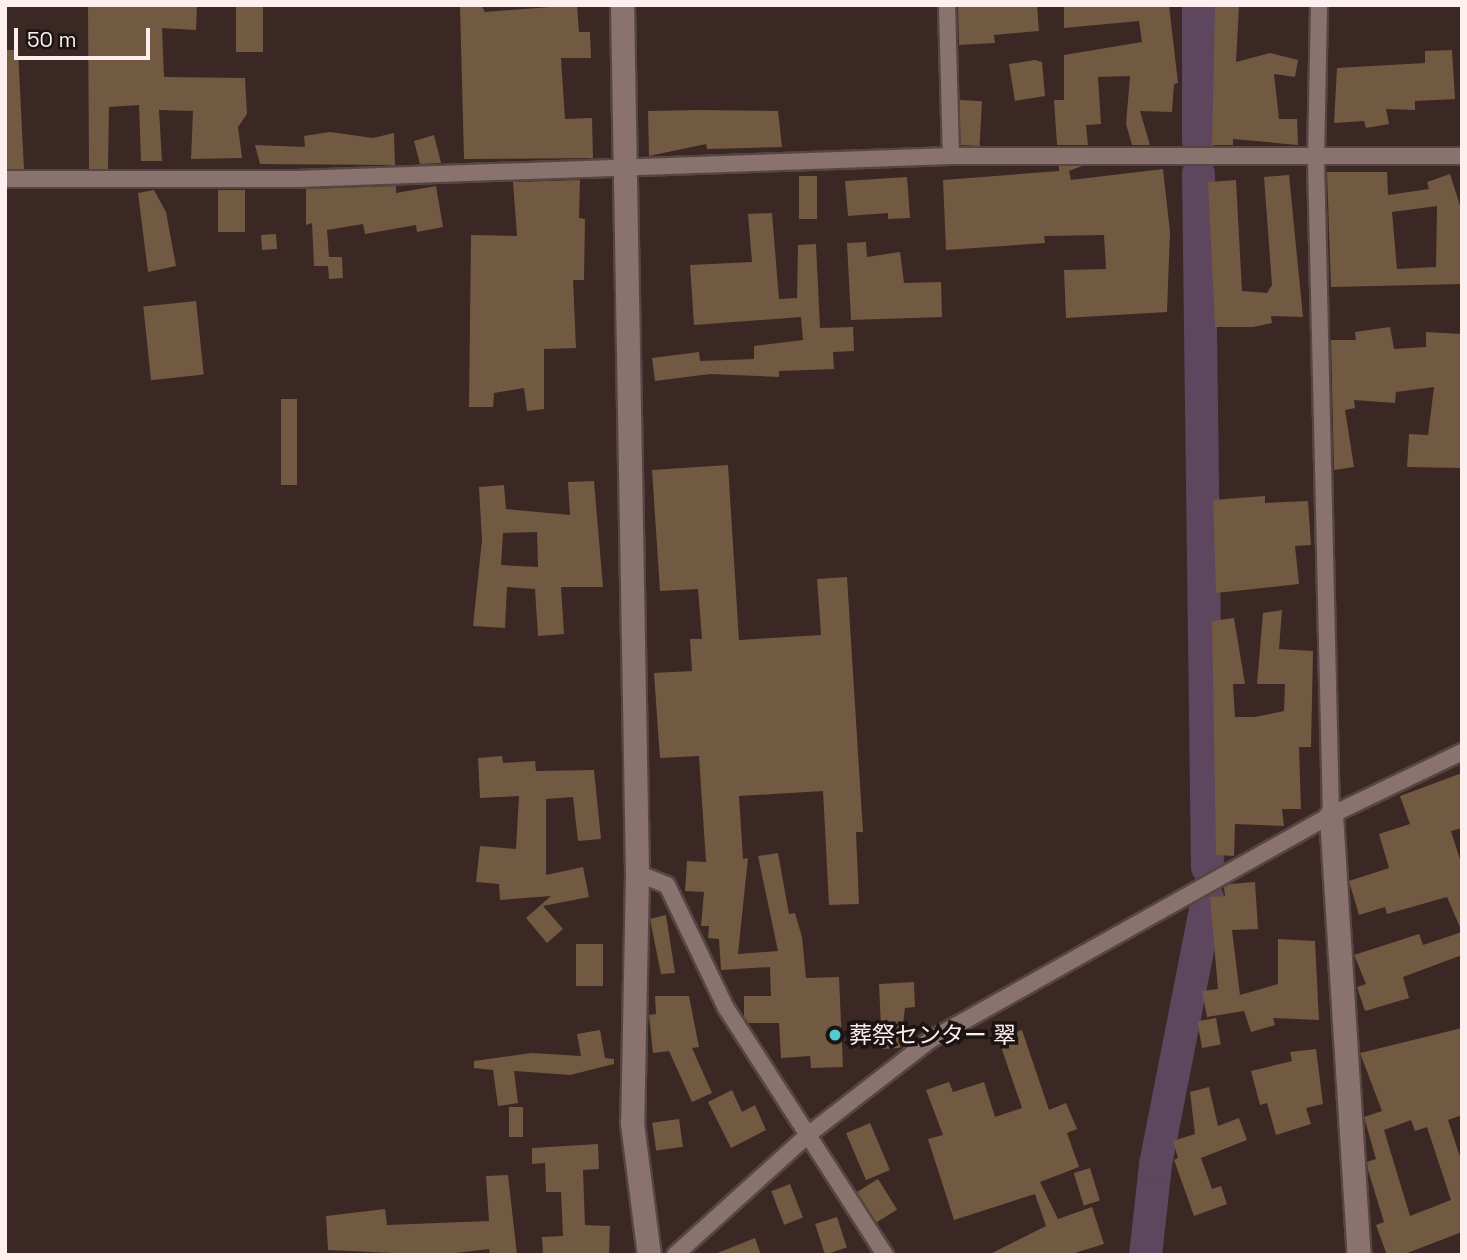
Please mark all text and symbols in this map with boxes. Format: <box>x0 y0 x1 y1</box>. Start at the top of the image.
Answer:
scale bar <box>18 14 154 58</box>
text: 50 m <box>27 26 77 53</box>
place label: 葬祭センター 翠 <box>849 1021 1016 1049</box>
marker: 葬祭センター 翠 <box>827 1027 843 1043</box>

